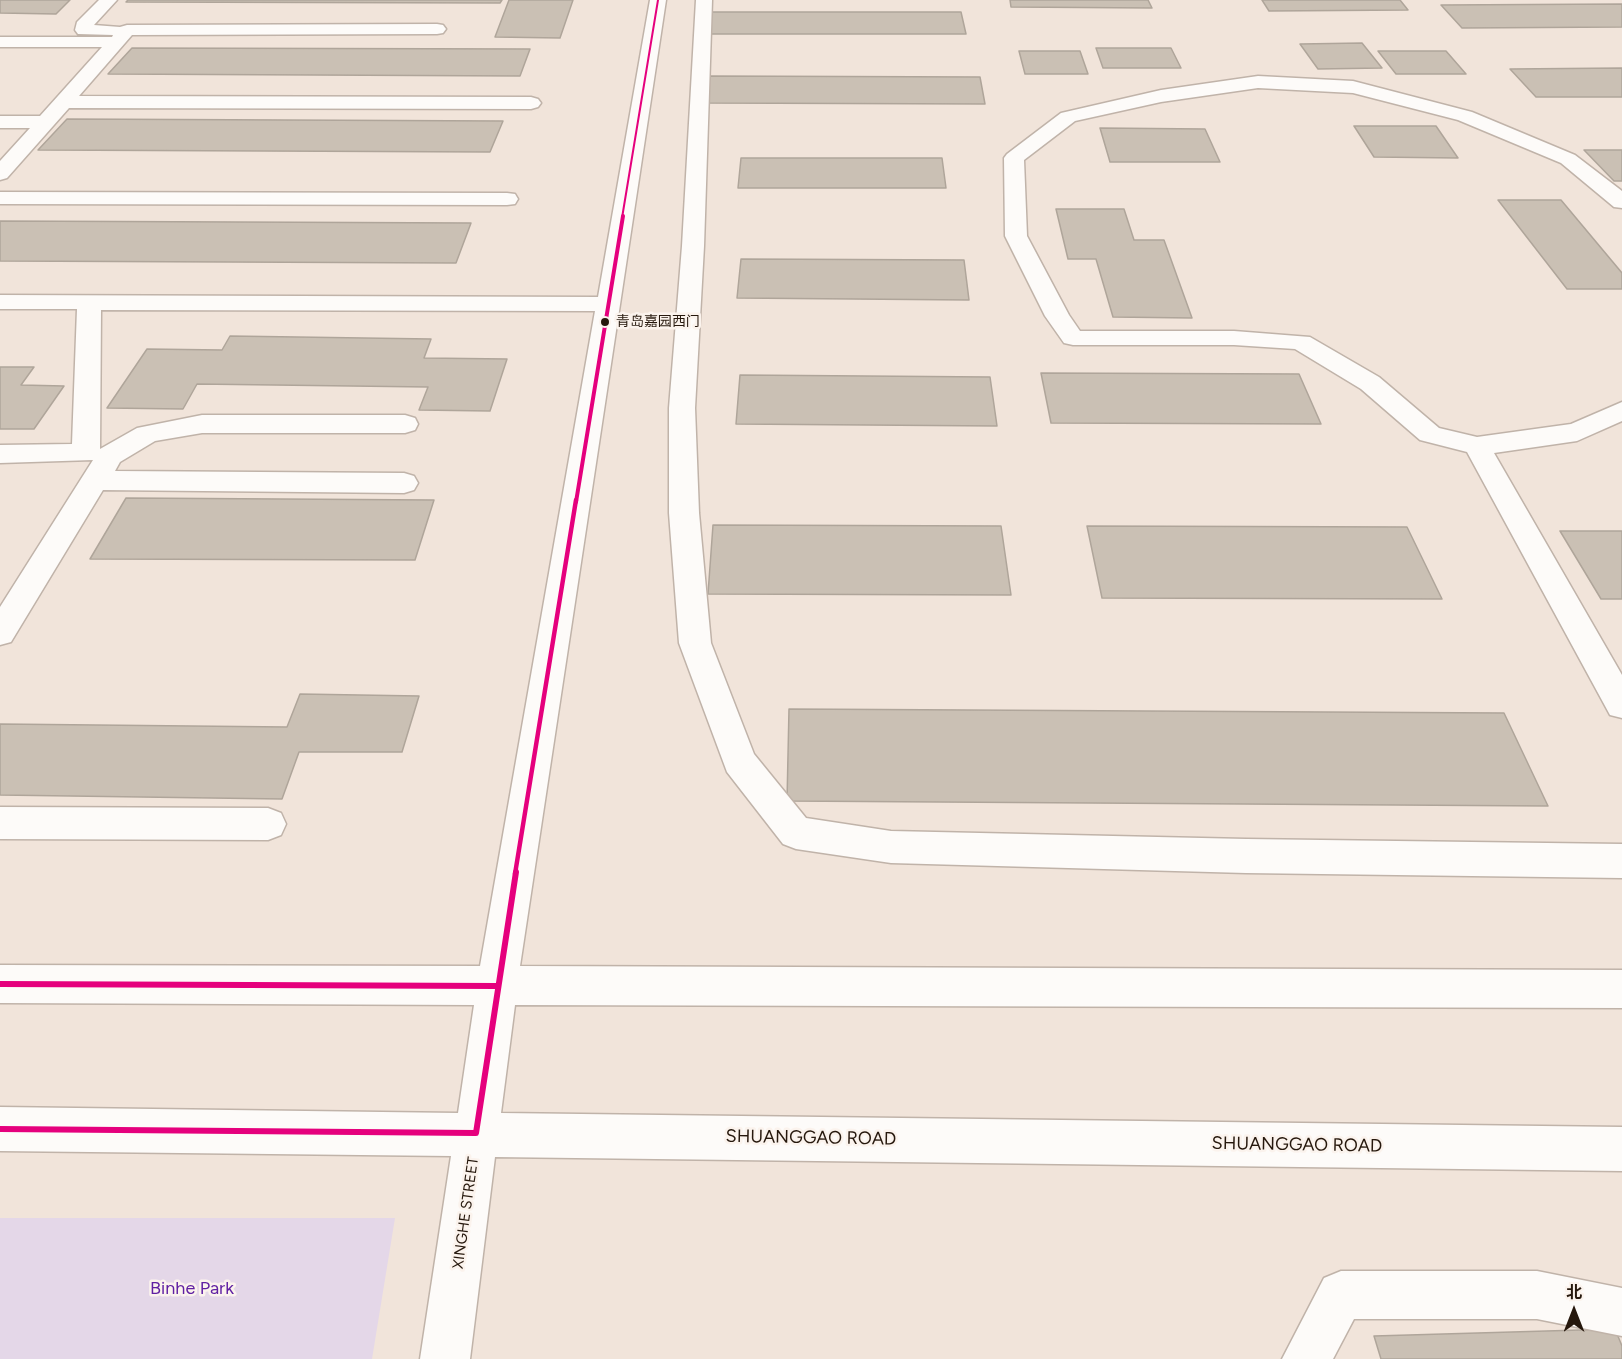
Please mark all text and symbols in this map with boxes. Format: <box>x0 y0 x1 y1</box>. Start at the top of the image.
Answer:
place label: 青岛嘉园西门 <box>616 314 700 330</box>
marker: 青岛嘉园西门 <box>599 316 611 328</box>
street label: SHUANGGAO ROAD <box>725 1126 897 1150</box>
street label: SHUANGGAO ROAD <box>1211 1133 1383 1157</box>
street label: XINGHE STREET <box>449 1156 483 1270</box>
park label: Binhe Park <box>150 1278 234 1300</box>
north arrow <box>1544 1281 1604 1341</box>
text: 北 <box>1566 1283 1582 1302</box>

